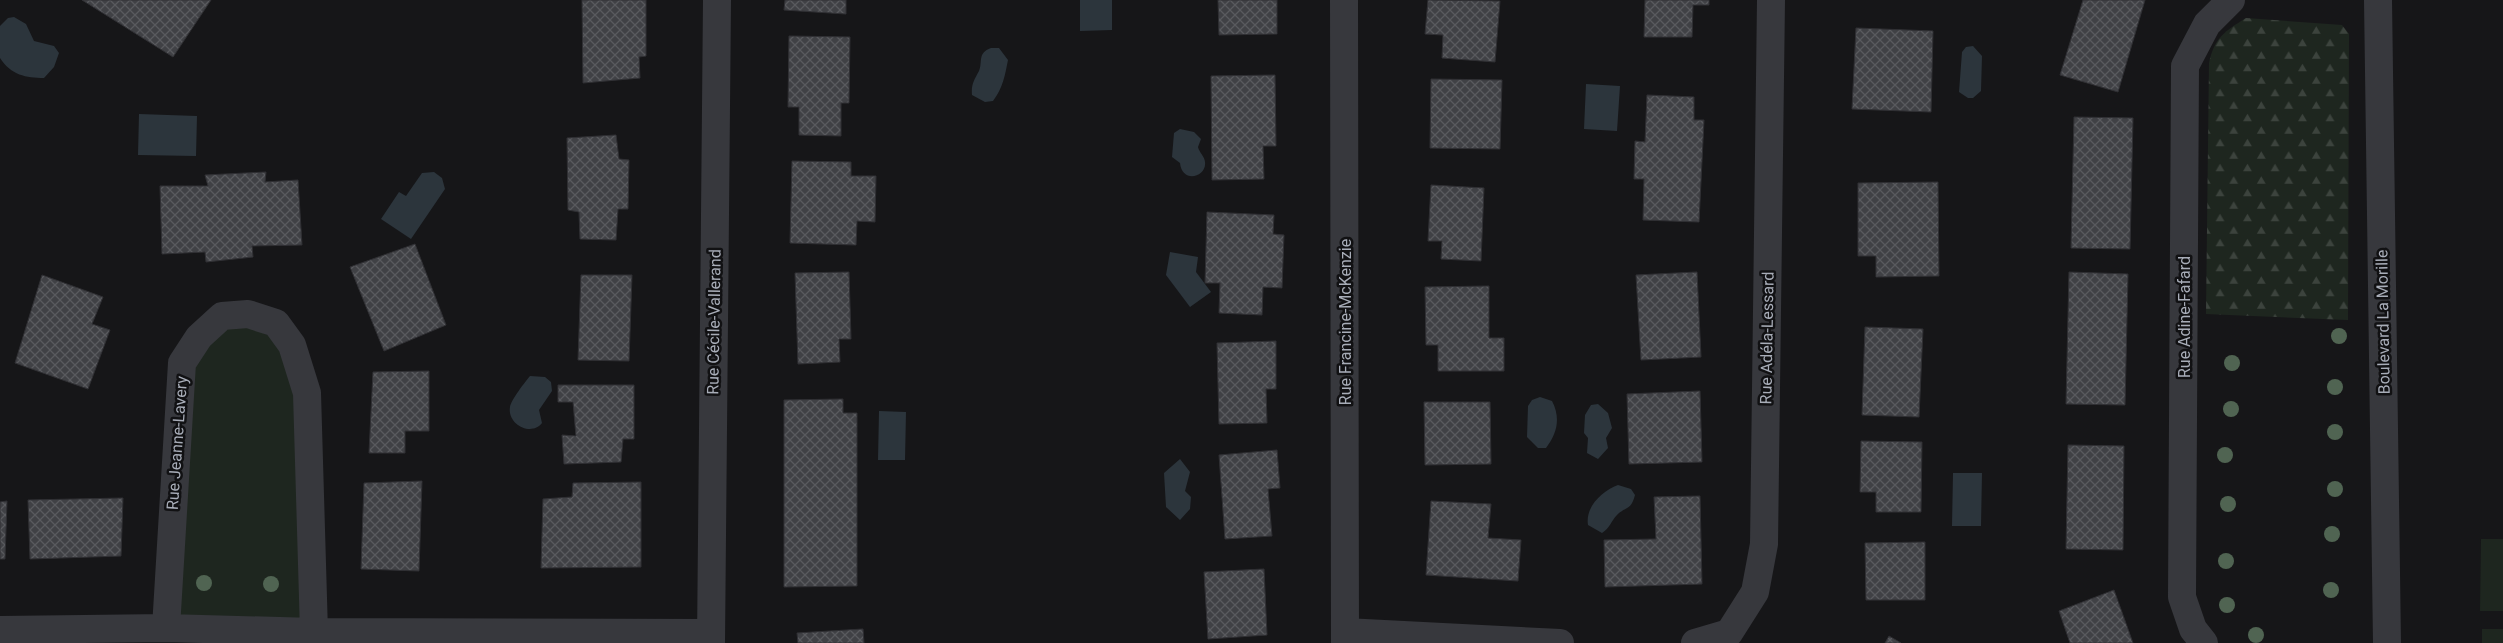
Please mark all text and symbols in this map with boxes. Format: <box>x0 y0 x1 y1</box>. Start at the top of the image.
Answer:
street label: Rue Francine-McKenzie <box>1336 239 1355 405</box>
street label: Rue Cécile-Vallerand <box>703 249 725 395</box>
street label: Boulevard La Morille <box>2372 249 2394 395</box>
street label: Rue Adine-Fafard <box>2175 256 2194 378</box>
street label: Rue Adéla-Lessard <box>1756 271 1778 405</box>
street label: Rue Jeanne-Lavery <box>163 375 191 511</box>

